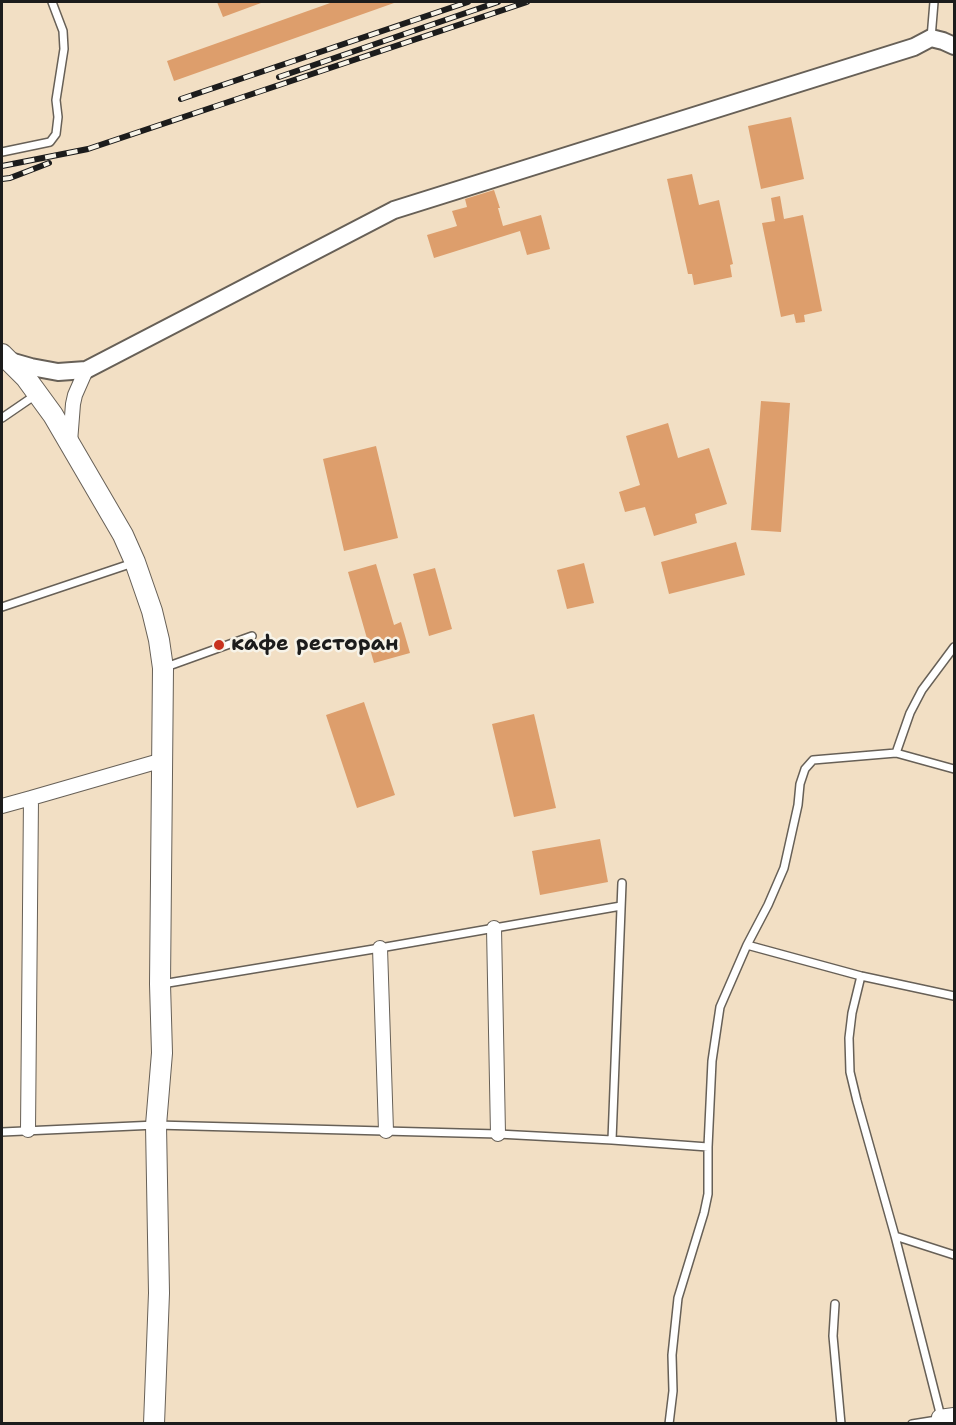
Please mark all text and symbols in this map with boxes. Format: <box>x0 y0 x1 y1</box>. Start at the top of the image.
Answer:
place label: кафе ресторан <box>231 632 399 658</box>
marker: кафе ресторан <box>212 638 226 652</box>

